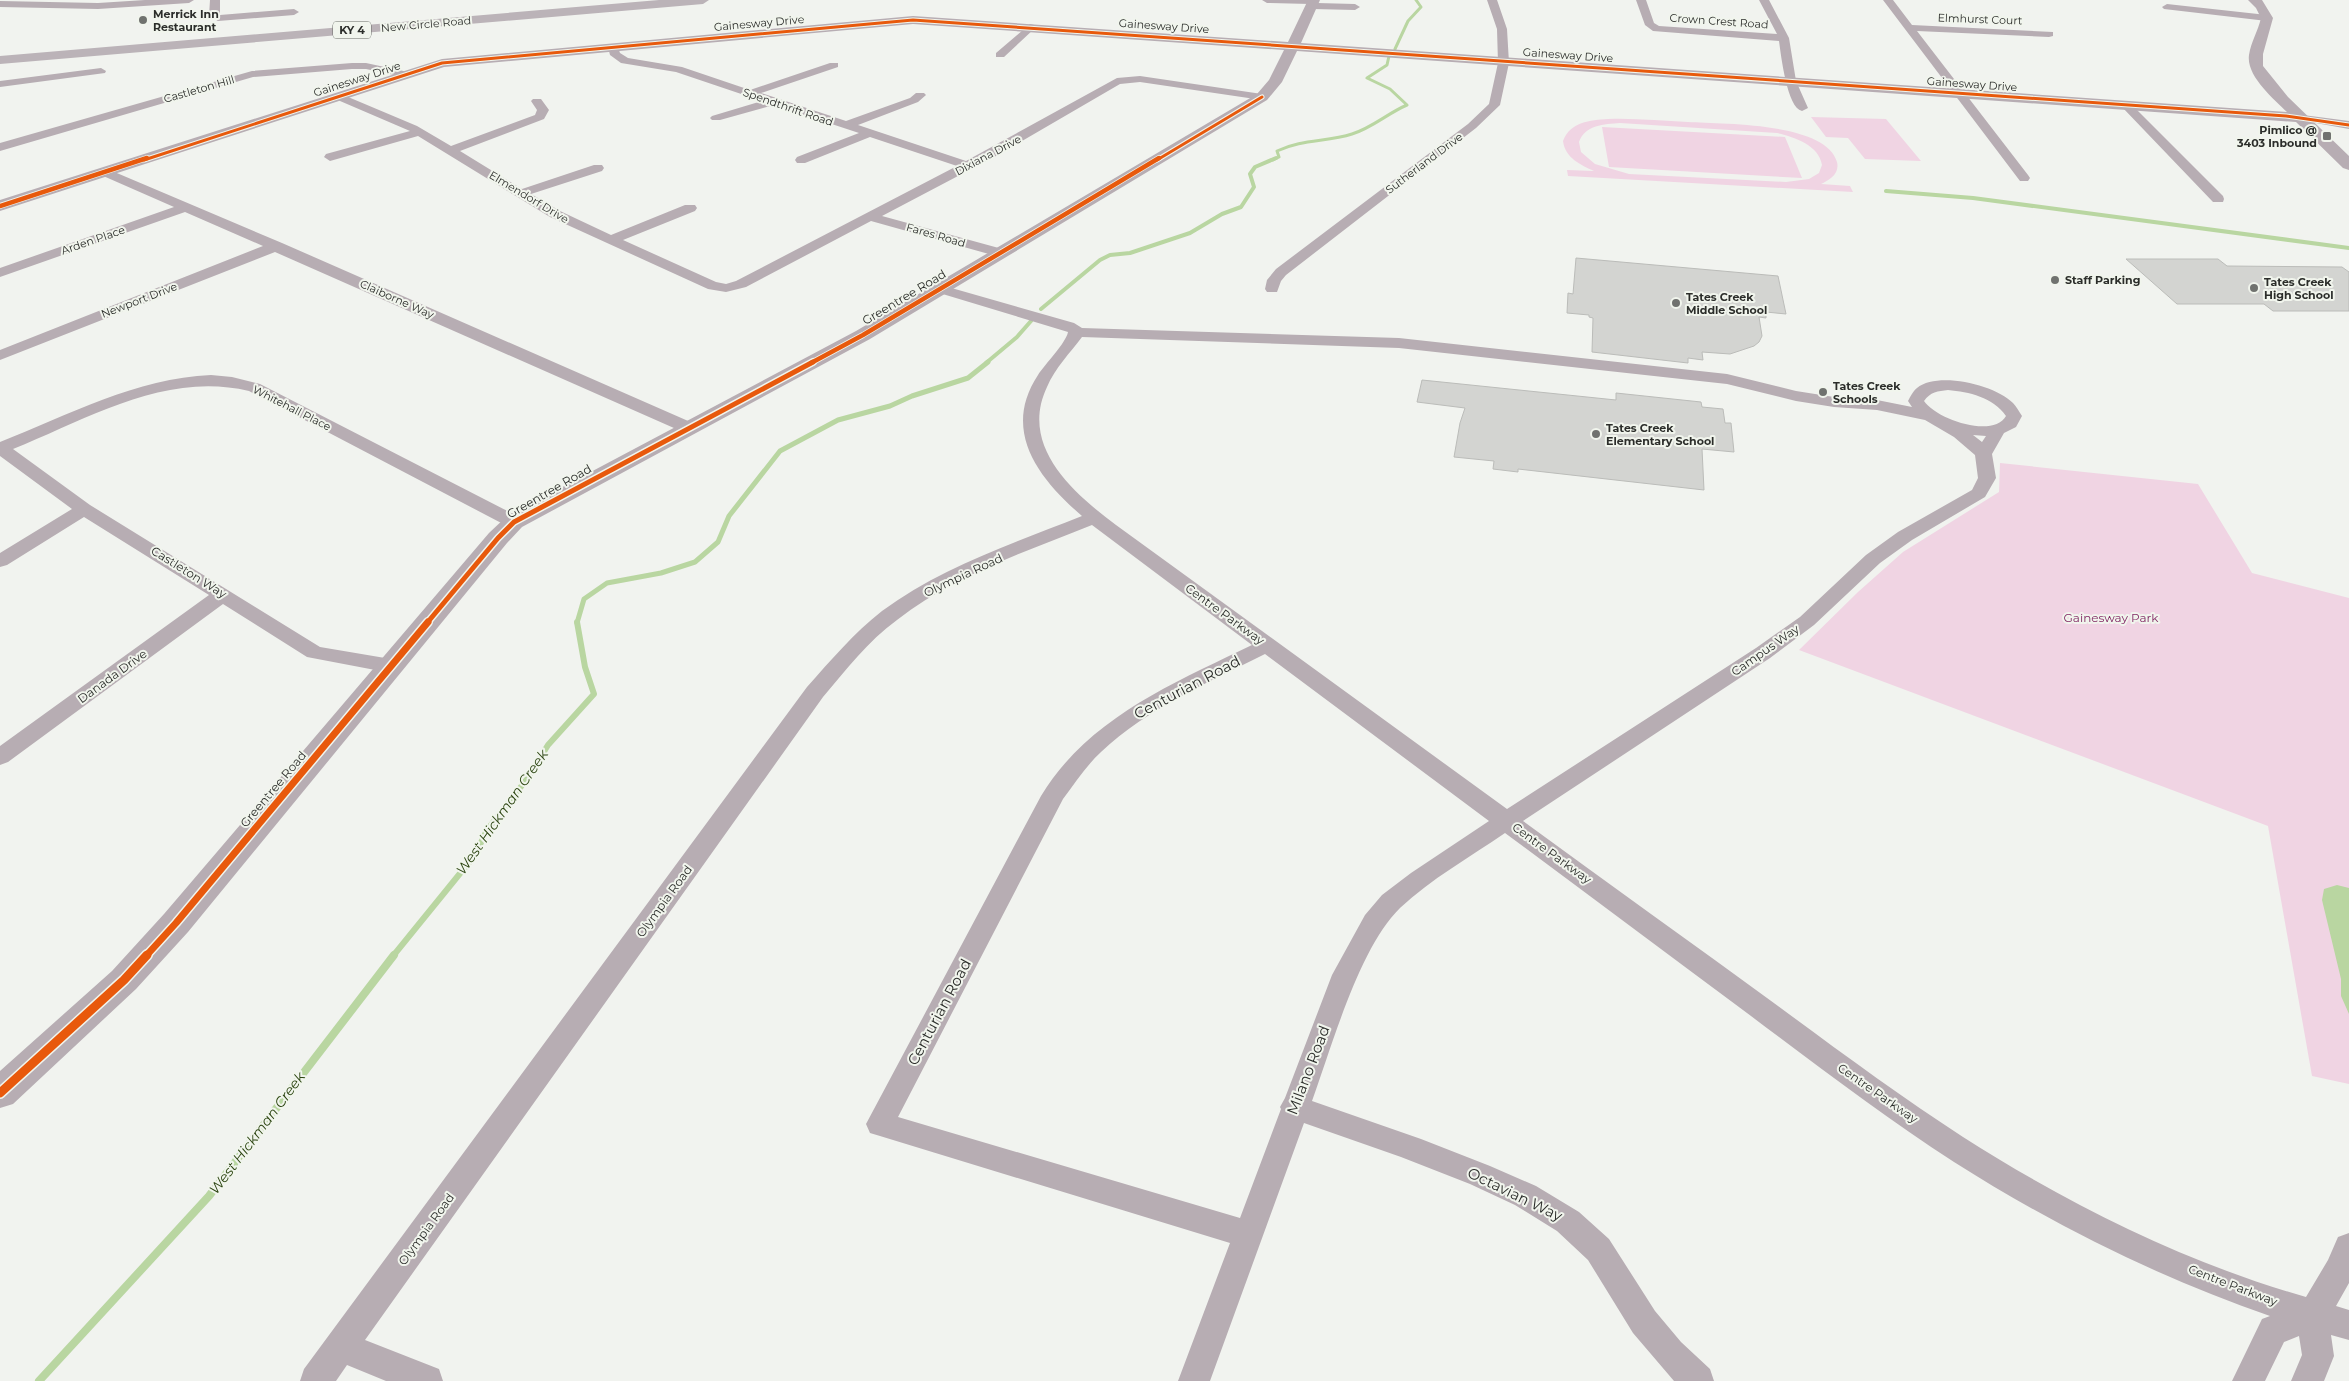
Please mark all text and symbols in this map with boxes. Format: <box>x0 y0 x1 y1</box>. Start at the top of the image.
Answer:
place label: Merrick Inn Restaurant <box>153 7 219 34</box>
street label: Crown Crest Road <box>1669 11 1769 31</box>
street label: Elmhurst Court <box>1937 11 2023 27</box>
street label: Gainesway Drive <box>713 12 805 34</box>
street label: New Circle Road <box>380 13 472 35</box>
marker: Merrick Inn Restaurant <box>137 14 149 26</box>
street label: Gainesway Drive <box>1118 16 1210 36</box>
road number: KY 4 <box>333 22 371 38</box>
street label: Gainesway Drive <box>1522 45 1614 65</box>
street label: Gainesway Drive <box>312 58 403 100</box>
street label: Castleton Hill <box>162 72 236 106</box>
street label: Gainesway Drive <box>1926 74 2018 94</box>
street label: Spendthrift Road <box>741 85 835 129</box>
place label: Pimlico @ 3403 Inbound <box>2236 123 2317 150</box>
street label: Sutherland Drive <box>1383 129 1466 197</box>
marker: Pimlico @ 3403 Inbound <box>2321 130 2333 142</box>
street label: Dixiana Drive <box>952 132 1024 178</box>
street label: Elmendorf Drive <box>487 168 572 226</box>
street label: Fares Road <box>905 220 967 250</box>
street label: Arden Place <box>59 222 127 257</box>
street label: Greentree Road <box>859 266 949 328</box>
place label: Staff Parking <box>2065 273 2140 287</box>
marker: Staff Parking <box>2049 274 2061 286</box>
place label: Tates Creek High School <box>2264 275 2333 302</box>
street label: Claiborne Way <box>358 276 436 322</box>
street label: Newport Drive <box>99 279 179 321</box>
marker: Tates Creek High School <box>2248 282 2260 294</box>
place label: Tates Creek Middle School <box>1686 290 1767 317</box>
marker: Tates Creek Middle School <box>1670 297 1682 309</box>
place label: Tates Creek Schools <box>1833 379 1901 406</box>
street label: Whitehall Place <box>250 382 334 434</box>
marker: Tates Creek Schools <box>1817 386 1829 398</box>
place label: Tates Creek Elementary School <box>1606 421 1714 448</box>
marker: Tates Creek Elementary School <box>1590 428 1602 440</box>
street label: Greentree Road <box>504 461 594 521</box>
street label: Castleton Way <box>148 543 230 601</box>
street label: Olympia Road <box>921 550 1005 600</box>
street label: Centre Parkway <box>1182 580 1268 648</box>
park label: Gainesway Park <box>2064 610 2159 625</box>
street label: Campus Way <box>1728 621 1802 679</box>
street label: Danada Drive <box>74 646 150 706</box>
street label: Centurian Road <box>1131 651 1243 723</box>
water label: West Hickman Creek <box>452 745 552 878</box>
street label: Greentree Road <box>237 748 309 830</box>
street label: Centre Parkway <box>1509 819 1595 887</box>
street label: Olympia Road <box>633 862 695 940</box>
street label: Centurian Road <box>903 956 975 1068</box>
street label: Milano Road <box>1282 1023 1334 1117</box>
street label: Centre Parkway <box>1835 1060 1921 1126</box>
water label: West Hickman Creek <box>205 1068 309 1198</box>
street label: Octavian Way <box>1464 1163 1566 1226</box>
street label: Olympia Road <box>395 1190 457 1268</box>
street label: Centre Parkway <box>2186 1261 2280 1309</box>

